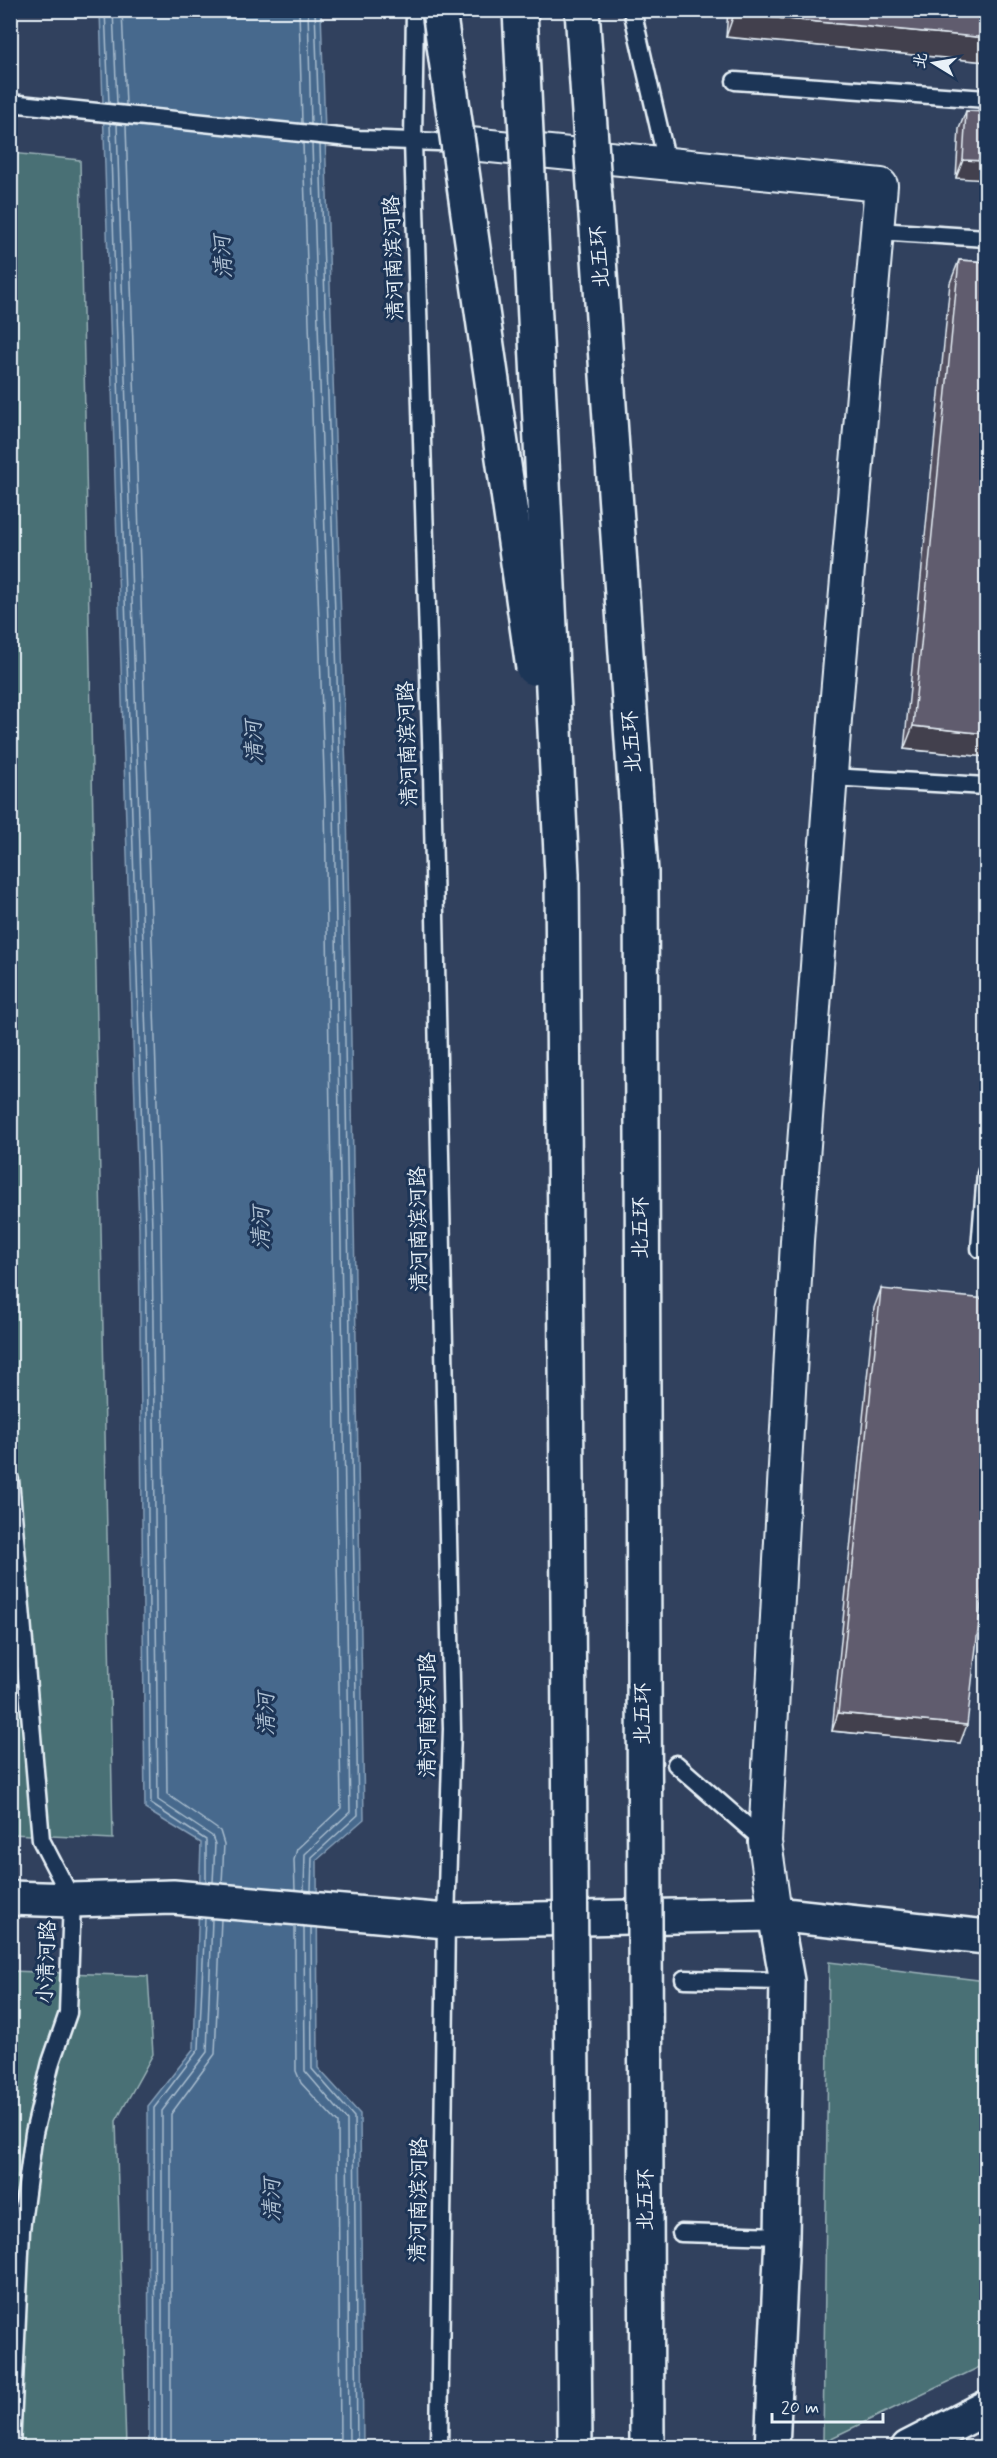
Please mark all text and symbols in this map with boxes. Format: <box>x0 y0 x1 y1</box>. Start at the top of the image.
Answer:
north arrow <box>904 33 964 93</box>
text: 北 <box>909 51 933 70</box>
street label: 清河南滨河路 <box>378 195 410 321</box>
street label: 北五环 <box>584 225 616 289</box>
water label: 清河 <box>208 231 240 280</box>
street label: 清河南滨河路 <box>392 681 424 807</box>
street label: 北五环 <box>616 710 648 774</box>
water label: 清河 <box>240 716 270 765</box>
street label: 清河南滨河路 <box>404 1166 434 1292</box>
street label: 北五环 <box>627 1197 655 1260</box>
water label: 清河 <box>248 1203 276 1250</box>
street label: 清河南滨河路 <box>414 1652 442 1778</box>
street label: 北五环 <box>629 1683 657 1746</box>
water label: 清河 <box>253 1689 281 1736</box>
street label: 小清河路 <box>32 1920 62 2004</box>
street label: 清河南滨河路 <box>404 2137 434 2263</box>
street label: 北五环 <box>632 2169 660 2232</box>
water label: 清河 <box>259 2175 287 2222</box>
scale bar <box>772 2386 883 2424</box>
text: 20 m <box>781 2396 819 2420</box>

